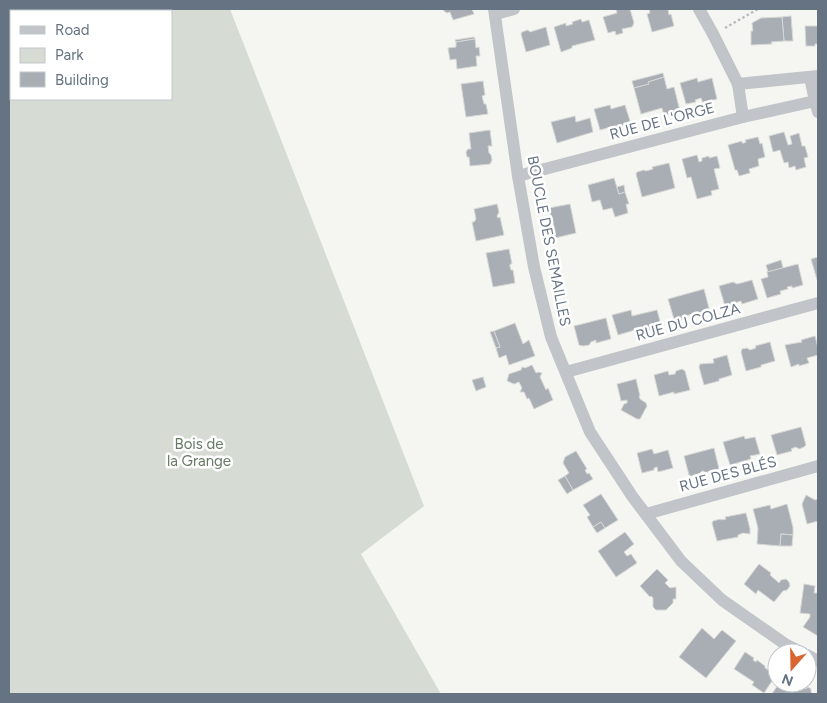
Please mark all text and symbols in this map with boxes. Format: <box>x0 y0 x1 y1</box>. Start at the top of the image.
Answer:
legend <box>10 10 172 100</box>
text: Road <box>55 21 90 39</box>
text: Park <box>55 46 84 64</box>
text: Building <box>55 71 109 89</box>
street label: RUE DE L'ORGE <box>608 98 716 144</box>
street label: BOUCLE DES SEMAILLES <box>524 154 574 328</box>
street label: RUE DU COLZA <box>634 299 742 345</box>
park label: Bois de la Grange <box>167 435 231 470</box>
street label: RUE DES BLÉS <box>677 452 779 496</box>
north arrow <box>767 643 817 693</box>
text: N <box>780 670 796 690</box>

